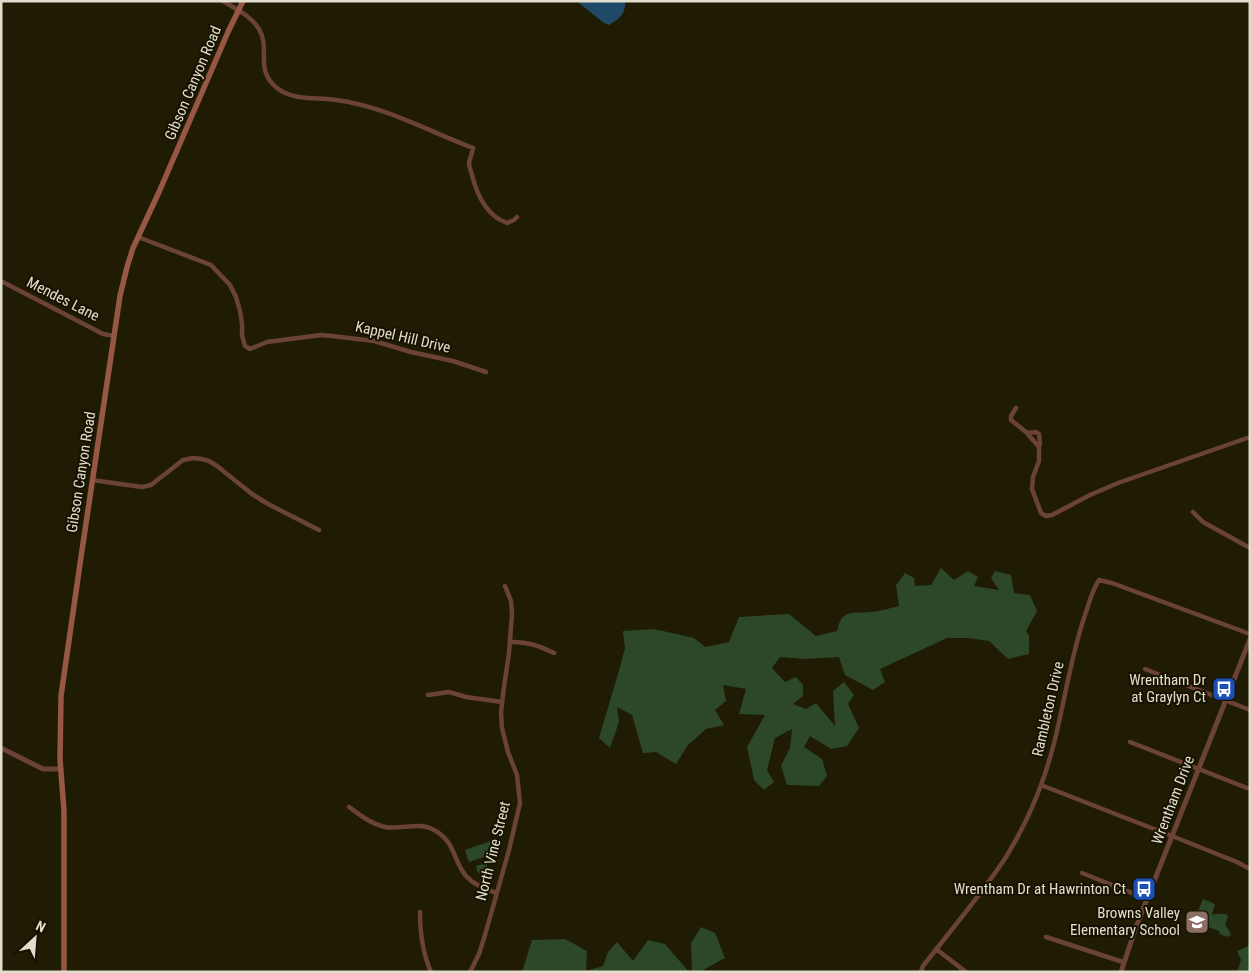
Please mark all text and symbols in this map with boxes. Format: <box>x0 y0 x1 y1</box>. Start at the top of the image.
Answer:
street label: Gibson Canyon Road <box>161 23 225 143</box>
street label: Mendes Lane <box>24 273 102 325</box>
street label: Kappel Hill Drive <box>354 317 452 357</box>
street label: Gibson Canyon Road <box>63 410 99 534</box>
street label: Rambleton Drive <box>1028 660 1068 758</box>
place label: Wrentham Dr at Graylyn Ct <box>1129 671 1206 706</box>
bus stop icon: Wrentham Dr at Graylyn Ct <box>1211 676 1237 702</box>
street label: Wrentham Drive <box>1148 753 1198 847</box>
street label: North Vine Street <box>472 800 514 902</box>
bus stop icon: Wrentham Dr at Hawrinton Ct <box>1131 876 1157 902</box>
place label: Wrentham Dr at Hawrinton Ct <box>954 880 1126 898</box>
place label: Browns Valley Elementary School <box>1070 904 1180 939</box>
school or university icon: Browns Valley Elementary School <box>1184 909 1210 935</box>
north arrow <box>10 913 60 963</box>
text: N <box>33 917 48 935</box>

